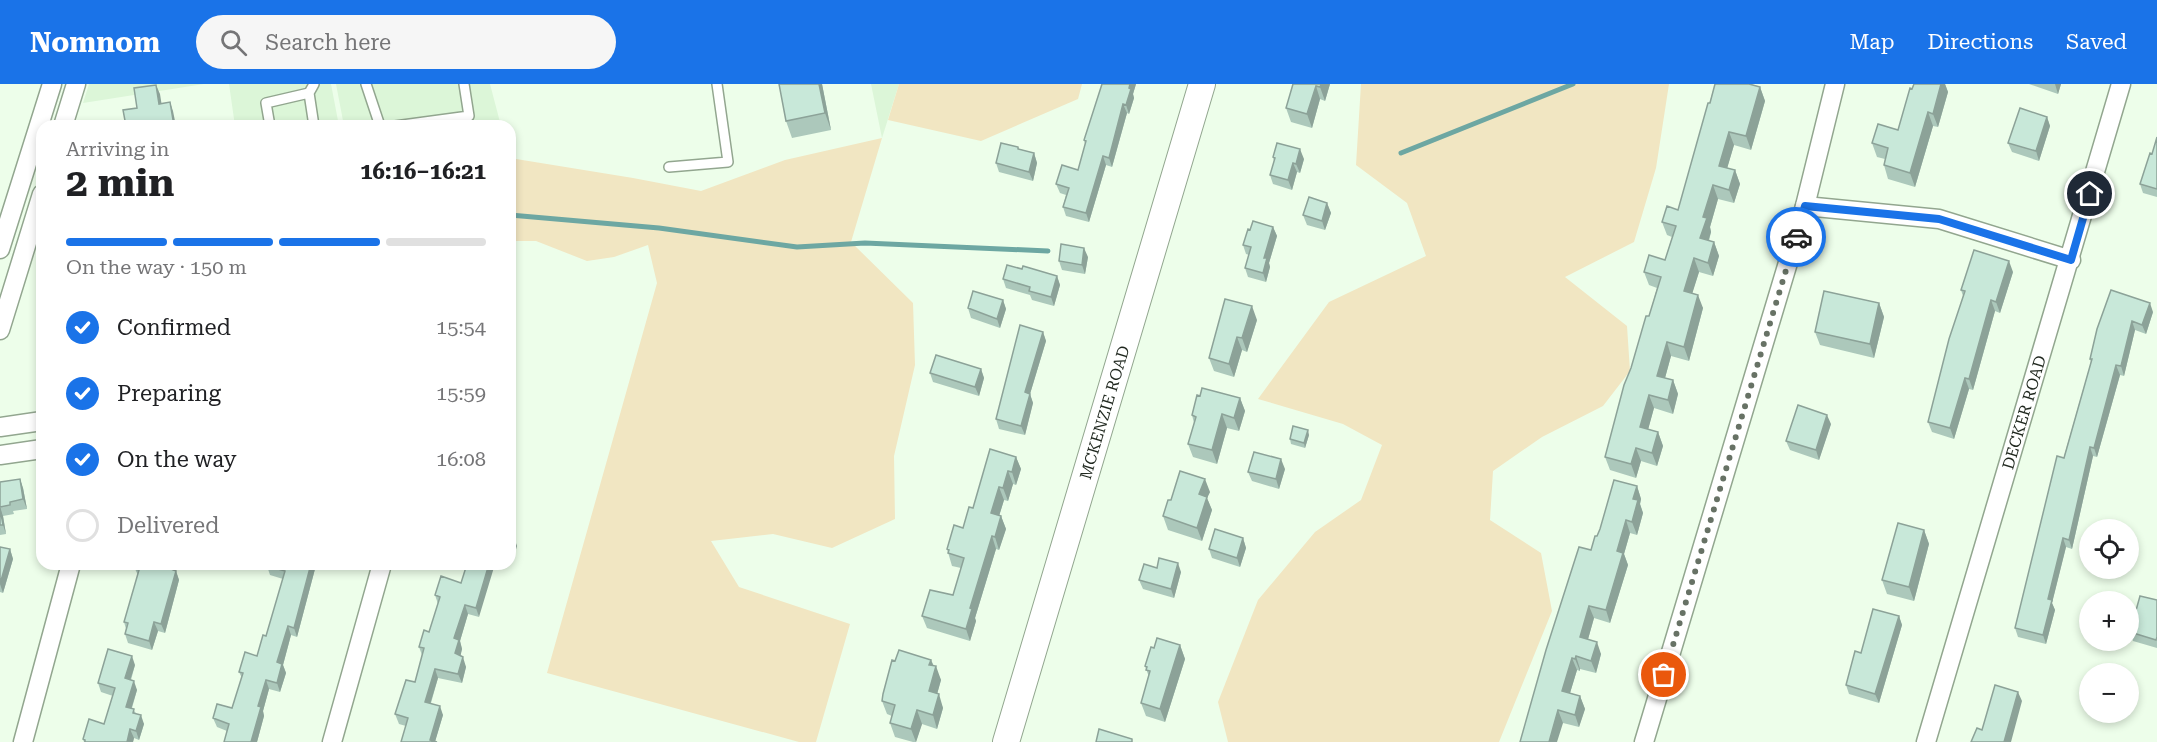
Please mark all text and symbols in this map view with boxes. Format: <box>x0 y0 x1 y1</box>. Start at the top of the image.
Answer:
search box <box>196 15 616 69</box>
text: Nomnom <box>30 26 160 59</box>
icon: search <box>217 26 250 59</box>
text: Search here <box>265 30 391 55</box>
text: Map <box>1850 30 1894 54</box>
text: Directions <box>1927 30 2033 54</box>
text: Saved <box>2066 30 2127 54</box>
text: Arriving in <box>66 137 169 161</box>
text: 16:16–16:21 <box>360 159 486 184</box>
text: 2 min <box>66 160 174 206</box>
pin <box>2064 168 2115 219</box>
icon: home <box>2073 177 2106 210</box>
courier <box>1766 207 1826 267</box>
icon: car <box>1780 221 1813 254</box>
text: On the way · 150 m <box>66 255 247 279</box>
icon: check <box>66 311 99 344</box>
text: Confirmed <box>117 315 231 340</box>
text: 15:54 <box>436 315 486 339</box>
street label: MCKENZIE ROAD <box>1076 343 1134 482</box>
street label: DECKER ROAD <box>1998 353 2050 472</box>
icon: check <box>66 377 99 410</box>
text: Preparing <box>117 381 221 406</box>
text: 15:59 <box>436 381 486 405</box>
icon: check <box>66 443 99 476</box>
text: On the way <box>117 447 237 472</box>
text: 16:08 <box>436 447 486 471</box>
text: Delivered <box>117 513 219 538</box>
map controls <box>2079 519 2139 723</box>
button: locate <box>2079 519 2139 579</box>
button: + <box>2079 591 2139 651</box>
pin <box>1638 649 1689 700</box>
icon: bag <box>1647 658 1680 691</box>
button: − <box>2079 663 2139 723</box>

